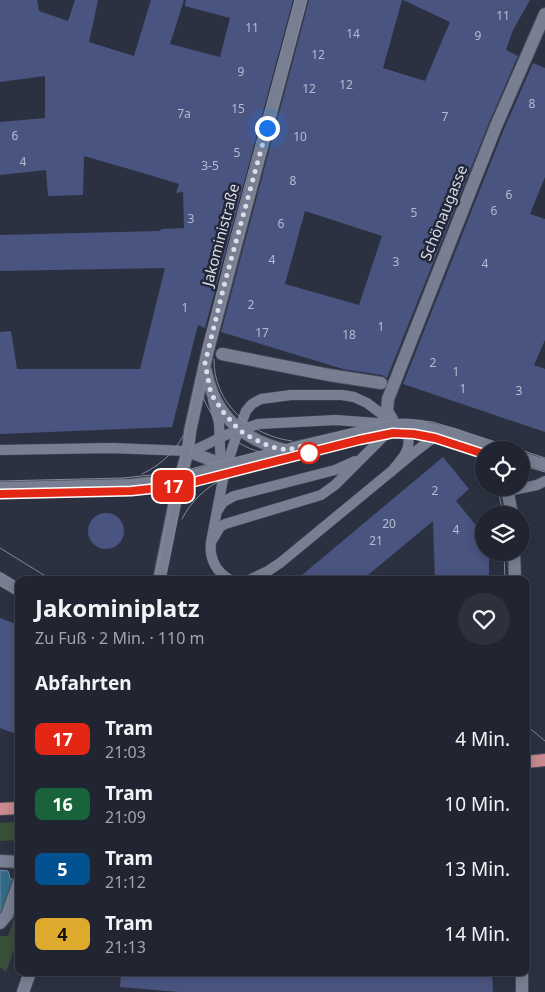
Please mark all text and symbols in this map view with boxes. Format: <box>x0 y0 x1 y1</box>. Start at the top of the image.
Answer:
house number: 11 <box>496 7 510 24</box>
house number: 11 <box>245 19 259 36</box>
house number: 14 <box>346 25 360 42</box>
house number: 9 <box>475 27 482 44</box>
house number: 12 <box>311 46 325 63</box>
house number: 9 <box>238 63 245 80</box>
house number: 12 <box>339 76 353 93</box>
house number: 12 <box>302 80 316 97</box>
house number: 8 <box>529 95 536 112</box>
house number: 15 <box>231 100 245 117</box>
house number: 7a <box>177 105 191 122</box>
house number: 7 <box>442 108 449 125</box>
your location <box>255 116 280 141</box>
house number: 6 <box>12 127 19 144</box>
house number: 10 <box>293 128 307 145</box>
house number: 5 <box>234 144 241 161</box>
house number: 4 <box>20 153 27 170</box>
house number: 3-5 <box>201 157 219 174</box>
street label: Schönaugasse <box>415 162 471 263</box>
house number: 8 <box>290 172 297 189</box>
street label: Jakoministraße <box>196 181 243 290</box>
house number: 6 <box>506 186 513 203</box>
house number: 6 <box>491 202 498 219</box>
house number: 5 <box>411 204 418 221</box>
house number: 3 <box>188 210 195 227</box>
house number: 6 <box>278 215 285 232</box>
house number: 4 <box>269 251 276 268</box>
house number: 3 <box>393 253 400 270</box>
house number: 4 <box>482 255 489 272</box>
house number: 2 <box>248 296 255 313</box>
house number: 1 <box>182 299 188 316</box>
house number: 1 <box>378 318 384 335</box>
house number: 17 <box>255 324 269 341</box>
house number: 18 <box>342 326 356 343</box>
house number: 2 <box>430 354 437 371</box>
house number: 1 <box>453 363 459 380</box>
house number: 1 <box>460 380 466 397</box>
house number: 3 <box>516 382 523 399</box>
map controls <box>475 441 530 561</box>
button: locate <box>475 441 530 496</box>
unlabelled marker <box>298 442 320 464</box>
line badge: 17 <box>150 470 196 502</box>
text: 17 <box>163 474 183 498</box>
house number: 2 <box>432 482 439 499</box>
button: layers <box>475 506 530 561</box>
house number: 20 <box>382 515 396 532</box>
house number: 4 <box>453 521 460 538</box>
house number: 21 <box>369 532 383 549</box>
text: Jakominiplatz <box>35 591 200 624</box>
button: heart <box>458 593 510 645</box>
text: Zu Fuß · 2 Min. · 110 m <box>35 627 204 649</box>
text: Abfahrten <box>35 670 132 696</box>
text: Tram <box>105 715 153 741</box>
text: 4 Min. <box>455 726 510 752</box>
text: 17 <box>52 727 73 751</box>
text: 21:03 <box>105 741 146 763</box>
text: Tram <box>105 780 153 806</box>
text: 10 Min. <box>444 791 510 817</box>
text: 16 <box>52 792 73 816</box>
text: 21:09 <box>105 806 146 828</box>
text: Tram <box>105 845 153 871</box>
text: 13 Min. <box>444 856 510 882</box>
text: 5 <box>57 857 68 881</box>
text: 21:12 <box>105 871 146 893</box>
text: Tram <box>105 910 153 936</box>
text: 14 Min. <box>444 921 510 947</box>
text: 4 <box>57 922 68 946</box>
text: 21:13 <box>105 936 146 958</box>

